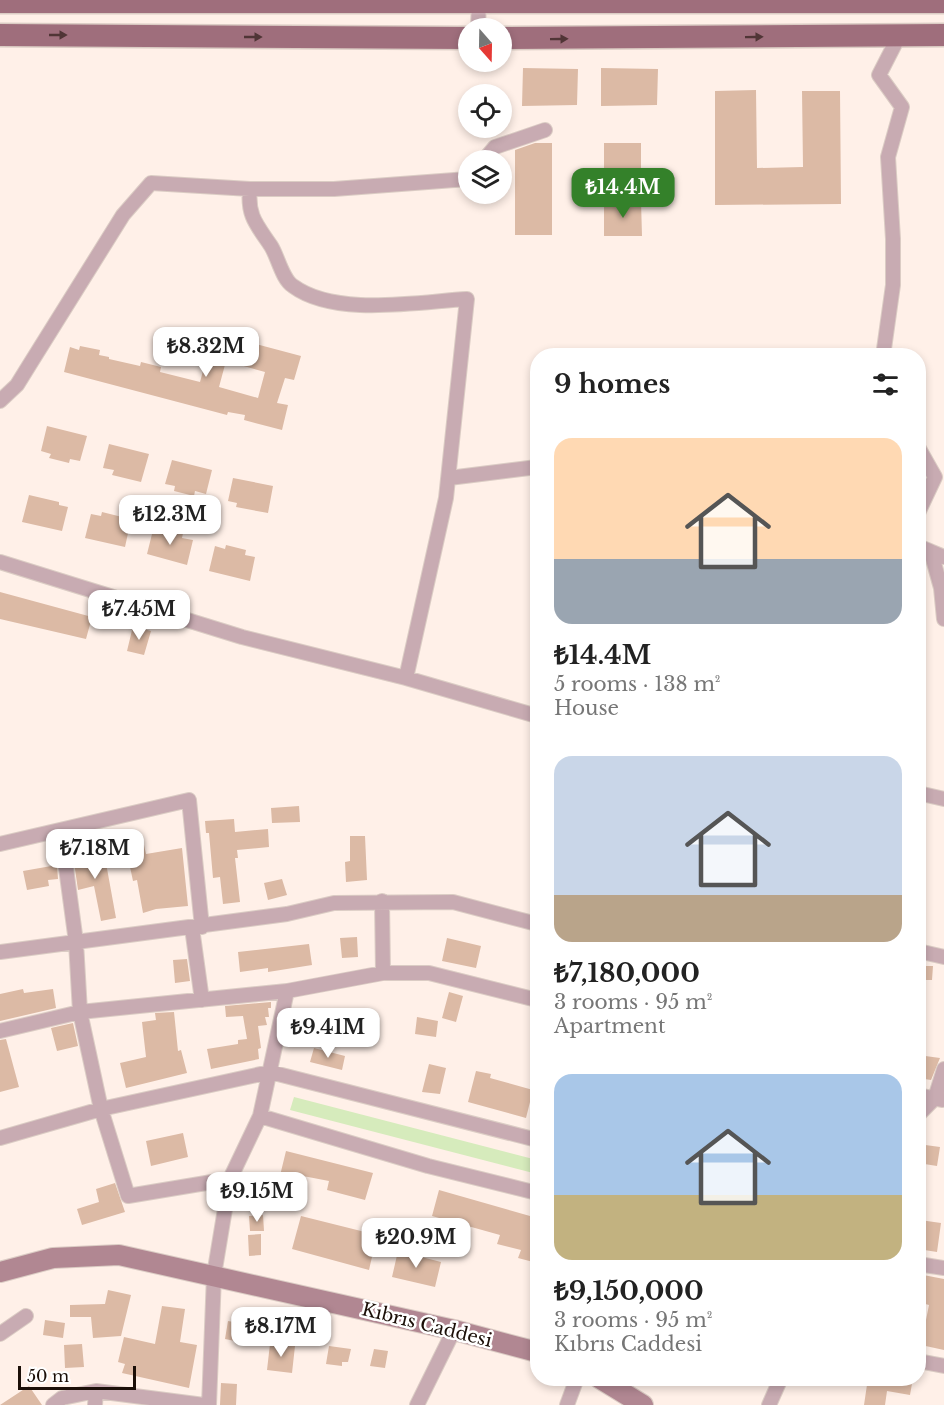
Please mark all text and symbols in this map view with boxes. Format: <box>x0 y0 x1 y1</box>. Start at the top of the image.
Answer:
north arrow <box>458 18 512 72</box>
map controls <box>458 18 512 204</box>
one-way arrow <box>49 30 68 40</box>
one-way arrow <box>244 32 263 41</box>
one-way arrow <box>745 32 764 42</box>
one-way arrow <box>550 34 569 44</box>
button: locate <box>458 84 512 138</box>
button: layers <box>458 150 512 204</box>
pin: ₺14.4M <box>574 168 672 219</box>
text: ₺14.4M <box>586 175 660 199</box>
pin: ₺8.32M <box>157 327 255 378</box>
text: ₺8.32M <box>167 334 245 358</box>
text: 9 homes <box>554 368 670 400</box>
icon: filters <box>869 368 902 401</box>
icon: home <box>674 477 782 585</box>
pin: ₺12.3M <box>121 495 219 546</box>
text: ₺12.3M <box>133 502 207 526</box>
pin: ₺7.45M <box>90 590 188 641</box>
text: ₺7.45M <box>102 597 176 621</box>
text: ₺14.4M <box>554 639 651 671</box>
text: 5 rooms · 138 m² <box>554 672 721 696</box>
text: House <box>554 696 619 720</box>
icon: home <box>674 795 782 903</box>
pin: ₺7.18M <box>46 829 144 880</box>
text: ₺7.18M <box>60 836 130 860</box>
text: ₺7,180,000 <box>554 957 700 989</box>
text: 3 rooms · 95 m² <box>554 990 712 1014</box>
pin: ₺9.41M <box>279 1008 377 1059</box>
text: Apartment <box>554 1014 665 1038</box>
text: ₺9.41M <box>291 1015 365 1039</box>
icon: home <box>674 1113 782 1221</box>
pin: ₺9.15M <box>208 1172 306 1223</box>
text: ₺9.15M <box>220 1179 294 1203</box>
pin: ₺20.9M <box>367 1218 465 1269</box>
text: ₺20.9M <box>376 1225 456 1249</box>
text: ₺9,150,000 <box>554 1275 704 1307</box>
street label: Kıbrıs Caddesi <box>360 1298 494 1352</box>
pin: ₺8.17M <box>232 1307 330 1358</box>
text: 3 rooms · 95 m² <box>554 1308 712 1332</box>
text: ₺8.17M <box>245 1314 317 1338</box>
text: Kıbrıs Caddesi <box>554 1332 702 1356</box>
scale bar <box>18 1363 136 1390</box>
text: 50 m <box>27 1366 69 1386</box>

